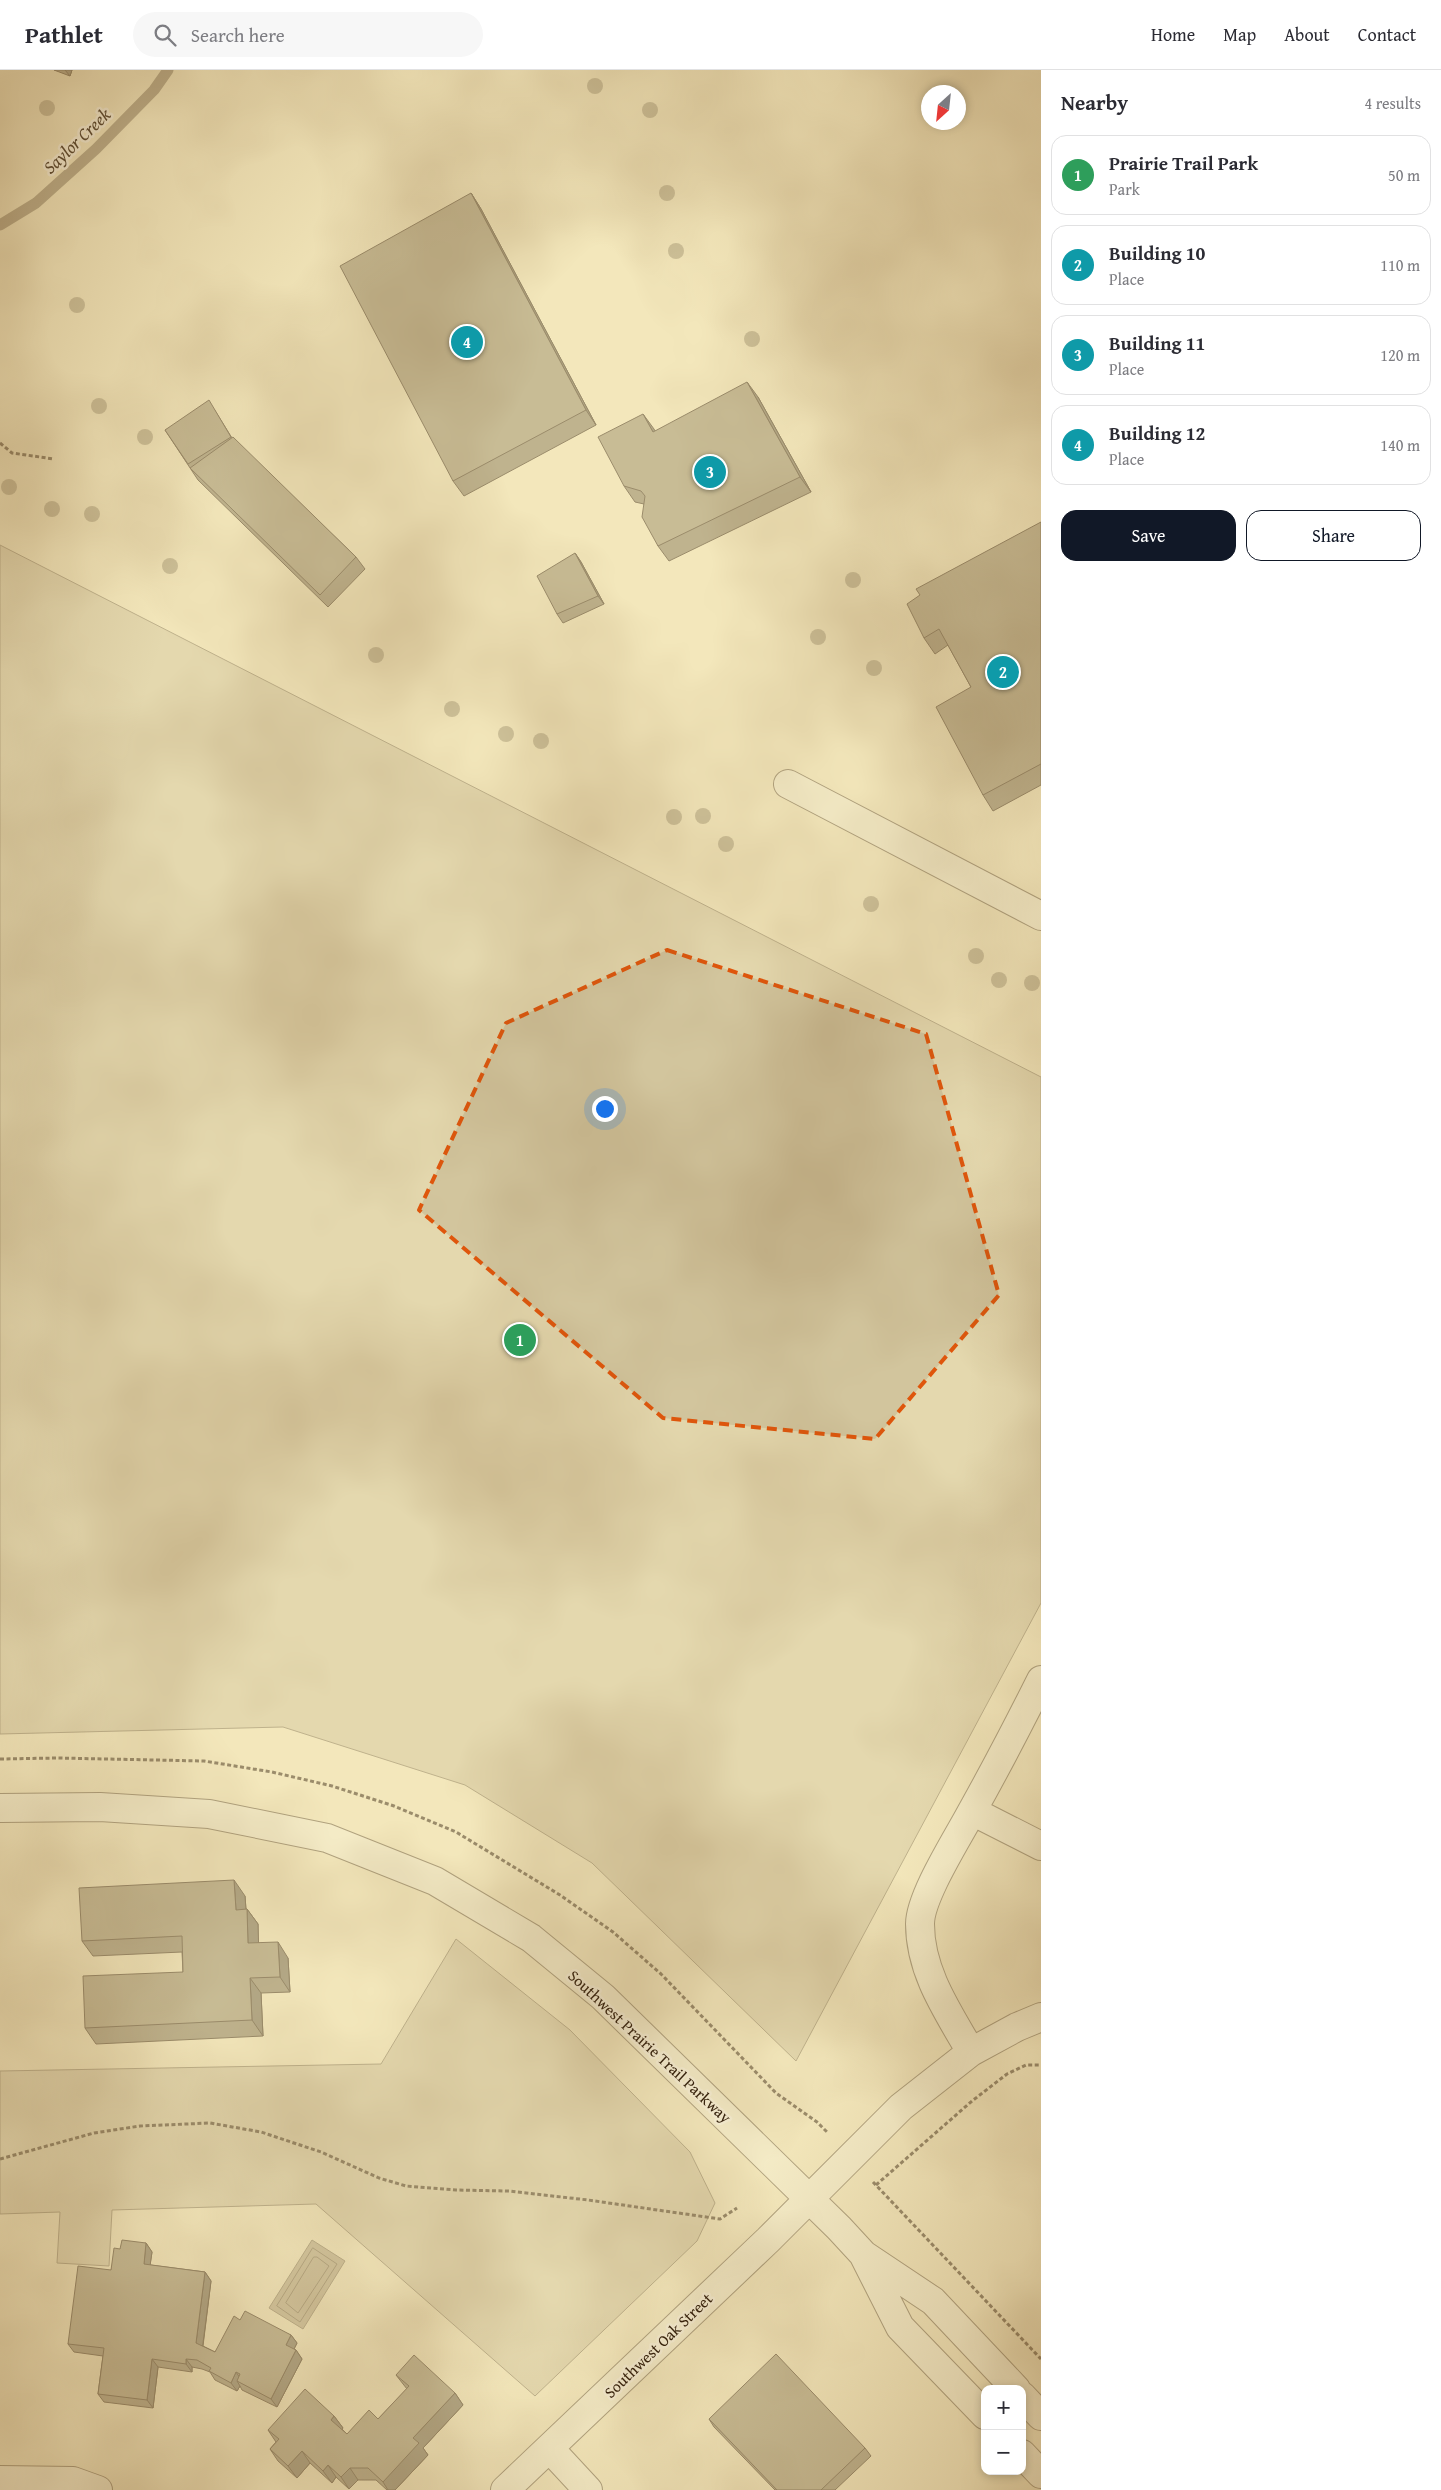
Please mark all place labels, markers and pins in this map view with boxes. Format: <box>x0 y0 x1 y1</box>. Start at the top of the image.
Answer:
pin: 4 <box>451 323 483 361</box>
pin: 3 <box>694 453 726 491</box>
pin: 2 <box>987 653 1019 691</box>
pin: 1 <box>504 1321 536 1359</box>

